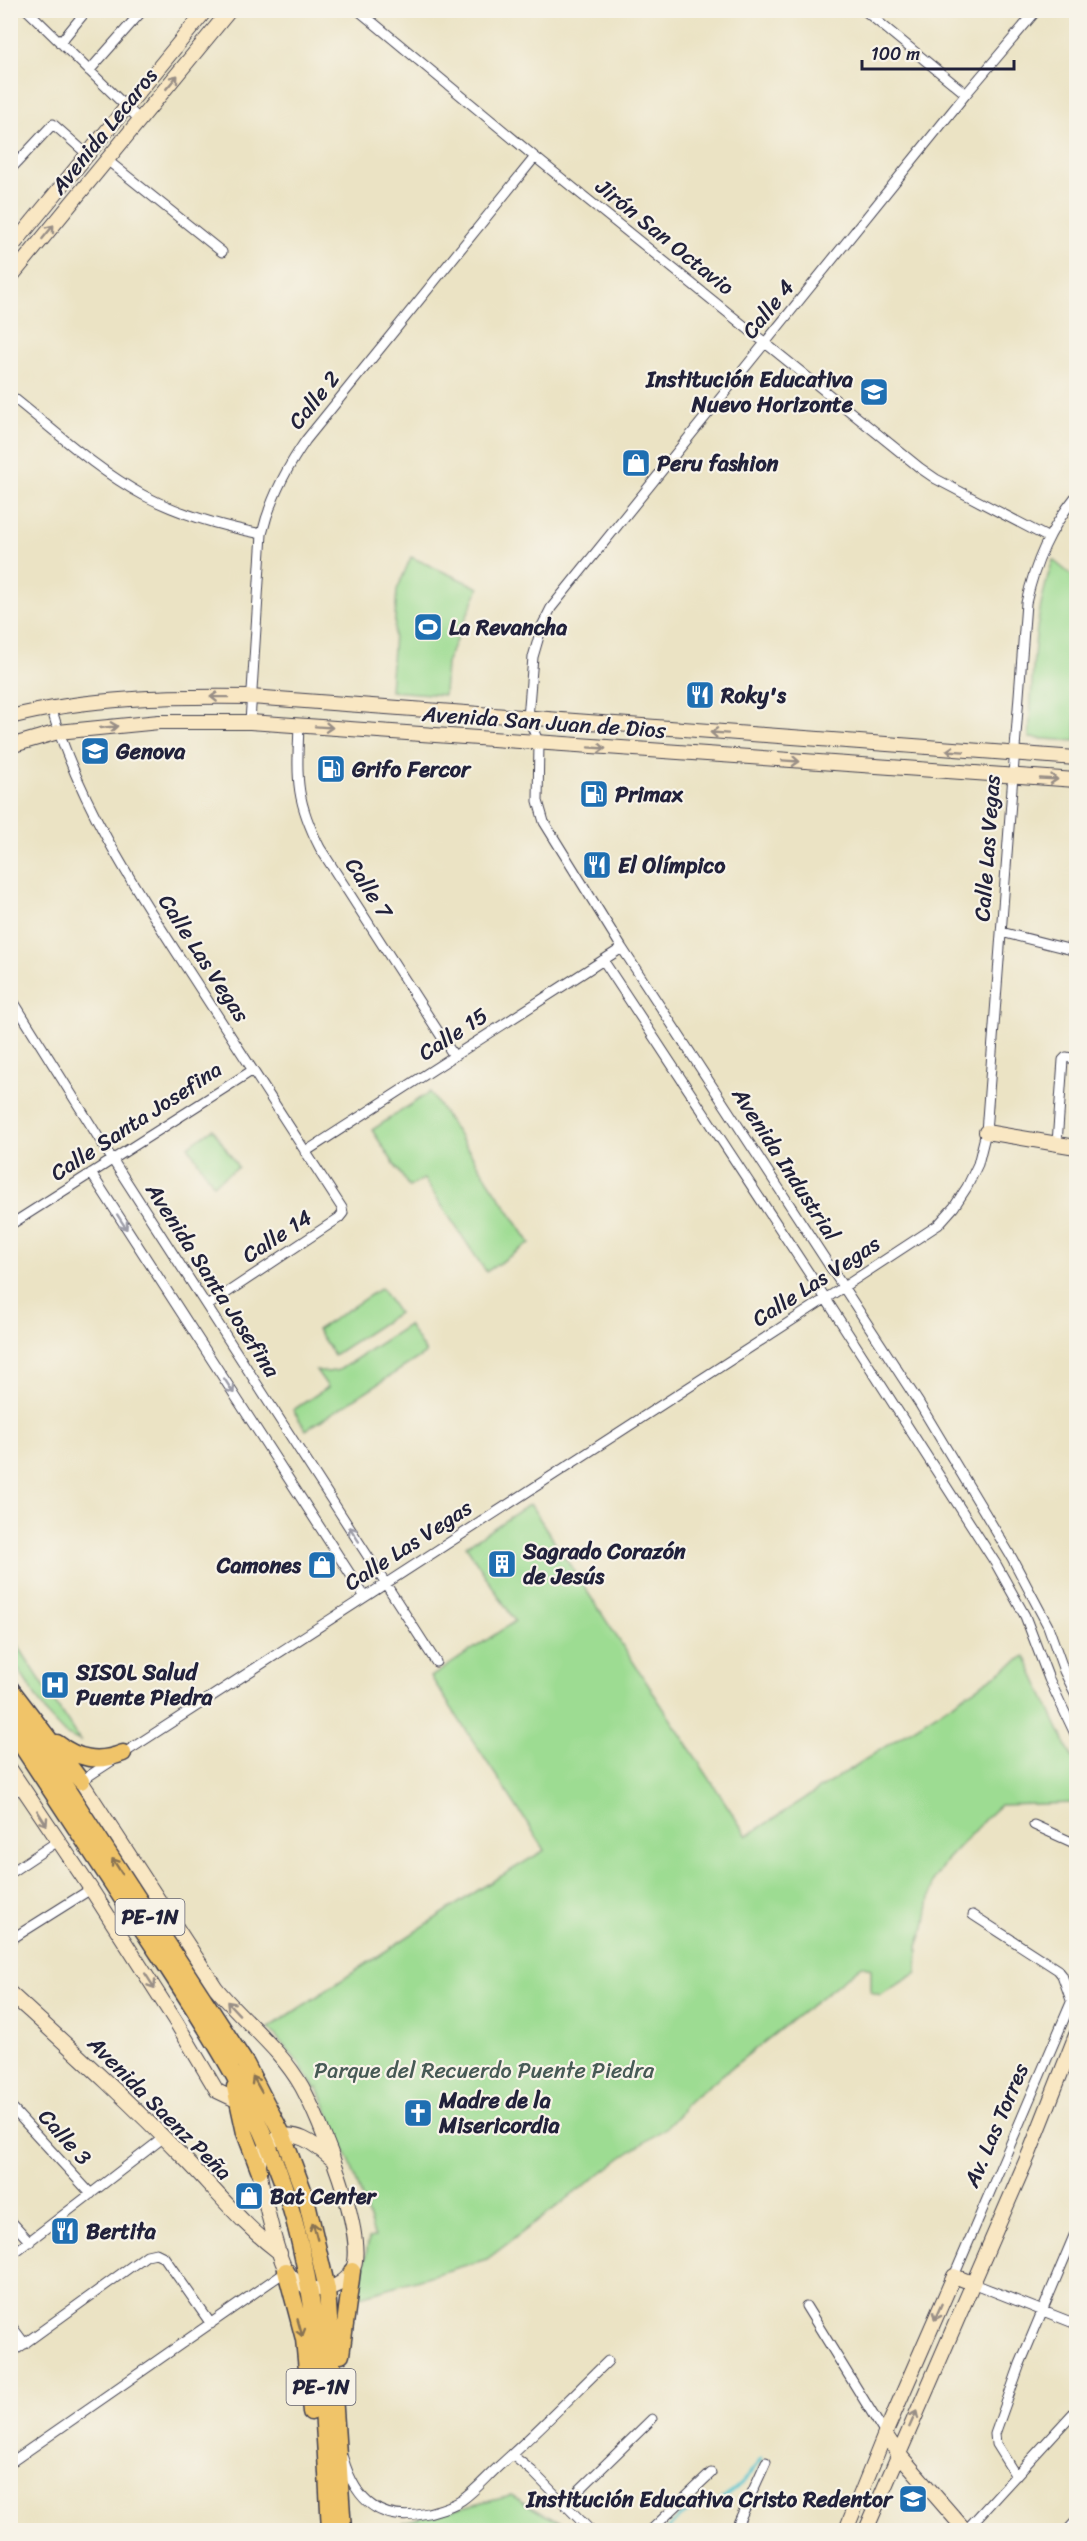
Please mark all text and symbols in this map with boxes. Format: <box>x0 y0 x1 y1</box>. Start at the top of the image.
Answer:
scale bar <box>862 33 1014 71</box>
text: 100 m <box>871 38 920 70</box>
street label: Avenida Lecaros <box>40 59 168 204</box>
one-way arrow <box>165 74 178 90</box>
street label: Jirón San Octavio <box>586 168 743 306</box>
one-way arrow <box>41 224 54 240</box>
street label: Calle 4 <box>731 270 805 348</box>
place label: Institución Educativa Nuevo Horizonte <box>645 360 854 424</box>
street label: Calle 2 <box>278 361 350 438</box>
school or university icon: Institución Educativa Nuevo Horizonte <box>858 376 890 408</box>
place label: Peru fashion <box>657 444 779 483</box>
shop icon: Peru fashion <box>620 447 652 479</box>
place label: La Revancha <box>449 608 567 647</box>
sports icon: La Revancha <box>412 611 444 643</box>
place label: Roky's <box>720 676 787 715</box>
restaurant icon: Roky's <box>684 679 716 711</box>
one-way arrow <box>209 691 229 702</box>
street label: Avenida San Juan de Dios <box>420 694 668 750</box>
one-way arrow <box>98 721 118 732</box>
one-way arrow <box>314 722 334 733</box>
one-way arrow <box>709 727 729 738</box>
place label: Genova <box>115 732 186 771</box>
school or university icon: Genova <box>79 735 111 767</box>
one-way arrow <box>586 742 606 753</box>
one-way arrow <box>946 745 966 756</box>
place label: Grifo Fercor <box>351 750 472 789</box>
fuel station icon: Grifo Fercor <box>315 753 347 785</box>
one-way arrow <box>781 756 801 767</box>
street label: Calle Las Vegas <box>962 772 1012 923</box>
one-way arrow <box>1038 773 1058 784</box>
place label: Primax <box>615 775 683 814</box>
fuel station icon: Primax <box>578 778 610 810</box>
place label: El Olímpico <box>618 846 726 885</box>
street label: Calle 7 <box>334 849 404 928</box>
restaurant icon: El Olímpico <box>581 849 613 881</box>
street label: Calle Las Vegas <box>148 886 261 1031</box>
street label: Calle 15 <box>410 997 496 1071</box>
street label: Calle Santa Josefina <box>42 1050 230 1192</box>
street label: Avenida Industrial <box>721 1078 851 1250</box>
street label: Avenida Santa Josefina <box>135 1174 291 1386</box>
street label: Calle 14 <box>234 1198 320 1273</box>
one-way arrow <box>117 1213 129 1230</box>
street label: Calle Las Vegas <box>744 1224 889 1337</box>
one-way arrow <box>222 1377 235 1394</box>
street label: Calle Las Vegas <box>336 1488 481 1601</box>
one-way arrow <box>347 1526 359 1543</box>
place label: Sagrado Corazón de Jesús <box>522 1532 686 1596</box>
place label: Camones <box>216 1546 302 1585</box>
building icon: Sagrado Corazón de Jesús <box>486 1548 518 1580</box>
shop icon: Camones <box>306 1549 338 1581</box>
place label: SISOL Salud Puente Piedra <box>75 1653 214 1717</box>
hospital icon: SISOL Salud Puente Piedra <box>39 1669 71 1701</box>
one-way arrow <box>36 1809 49 1826</box>
one-way arrow <box>111 1858 124 1875</box>
road number: PE-1N <box>116 1899 184 1935</box>
one-way arrow <box>143 1972 156 1989</box>
one-way arrow <box>226 2000 241 2015</box>
street label: Avenida Saenz Peña <box>77 2025 242 2190</box>
park label: Parque del Recuerdo Puente Piedra <box>314 2051 655 2090</box>
street label: Av. Las Torres <box>952 2056 1040 2194</box>
one-way arrow <box>251 2075 262 2093</box>
place label: Madre de la Misericordia <box>438 2081 560 2145</box>
church icon: Madre de la Misericordia <box>402 2097 434 2129</box>
street label: Calle 3 <box>28 2099 102 2175</box>
place label: Bat Center <box>270 2177 378 2216</box>
shop icon: Bat Center <box>233 2180 265 2212</box>
place label: Bertita <box>86 2212 157 2251</box>
restaurant icon: Bertita <box>49 2215 81 2247</box>
one-way arrow <box>309 2222 321 2241</box>
one-way arrow <box>932 2303 943 2321</box>
one-way arrow <box>295 2318 307 2337</box>
road number: PE-1N <box>286 2369 356 2405</box>
one-way arrow <box>908 2410 919 2428</box>
place label: Institución Educativa Cristo Redentor <box>525 2480 894 2519</box>
school or university icon: Institución Educativa Cristo Redentor <box>897 2483 929 2515</box>

